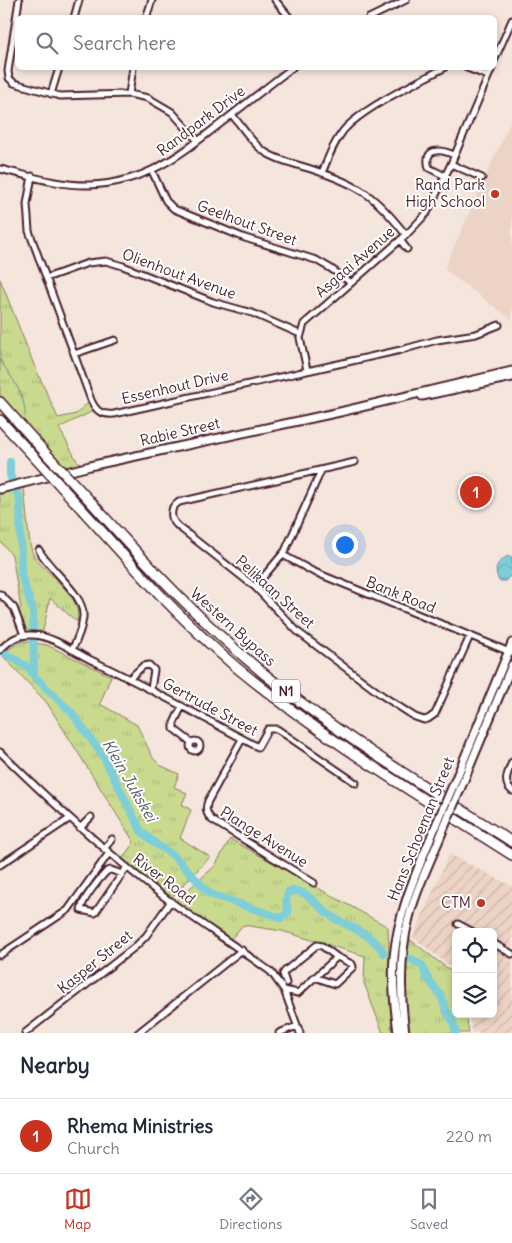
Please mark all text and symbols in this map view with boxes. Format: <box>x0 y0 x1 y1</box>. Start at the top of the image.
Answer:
search box <box>15 15 497 70</box>
icon: search <box>33 29 61 57</box>
text: Search here <box>73 31 176 55</box>
street label: Randpark Drive <box>153 81 249 160</box>
place label: Rand Park High School <box>405 175 485 211</box>
marker: Rand Park High School <box>489 188 501 200</box>
street label: Geelhout Street <box>195 196 300 249</box>
street label: Asgaai Avenue <box>311 222 398 301</box>
street label: Olienhout Avenue <box>120 244 239 303</box>
street label: Essenhout Drive <box>120 365 230 408</box>
street label: Rabie Street <box>138 413 222 450</box>
pin: 1 <box>460 473 492 511</box>
your location <box>332 532 358 558</box>
street label: Pelikaan Street <box>232 551 319 632</box>
street label: Bank Road <box>364 572 439 617</box>
street label: Western Bypass <box>187 583 280 670</box>
street label: Gertrude Street <box>159 673 261 740</box>
road number: N1 <box>272 679 300 702</box>
water label: Klein Jukskei <box>98 735 163 827</box>
street label: Hans Schoeman Street <box>383 754 458 904</box>
street label: Plange Avenue <box>217 802 312 871</box>
street label: River Road <box>129 849 199 908</box>
place label: CTM <box>441 893 471 912</box>
marker: CTM <box>475 897 487 909</box>
street label: Kasper Street <box>53 926 136 998</box>
map controls <box>452 928 497 1018</box>
button: locate <box>452 928 497 973</box>
button: layers <box>452 973 497 1018</box>
text: Nearby <box>20 1052 90 1079</box>
text: Rhema Ministries <box>67 1114 213 1138</box>
text: 1 <box>33 1126 39 1146</box>
text: 220 m <box>446 1126 492 1146</box>
text: Church <box>67 1138 120 1158</box>
tab: Map <box>64 1185 92 1233</box>
tab: Directions <box>219 1185 282 1233</box>
tab: Saved <box>410 1185 448 1233</box>

